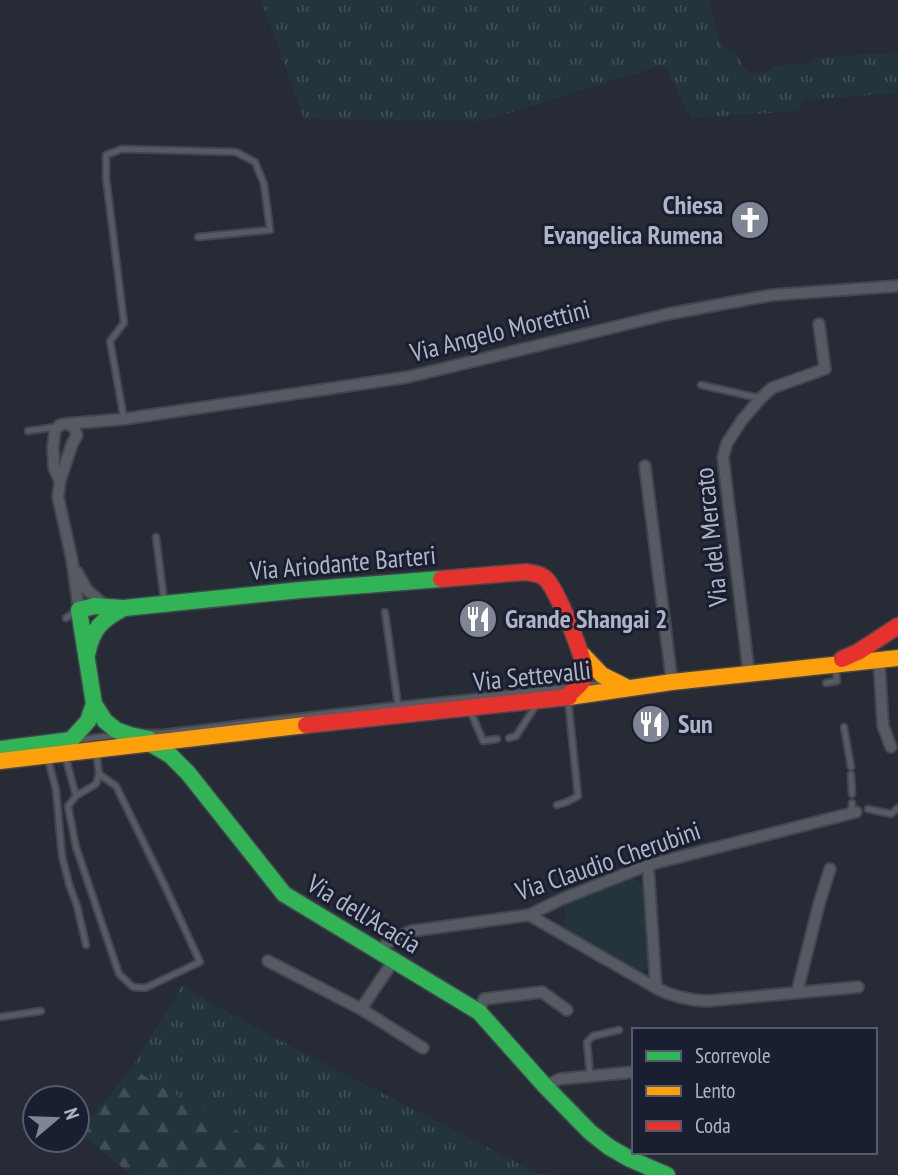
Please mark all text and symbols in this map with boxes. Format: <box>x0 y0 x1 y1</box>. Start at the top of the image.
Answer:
place label: Chiesa Evangelica Rumena <box>544 188 723 251</box>
church icon: Chiesa Evangelica Rumena <box>729 199 771 241</box>
street label: Via Angelo Morettini <box>406 292 593 369</box>
street label: Via del Mercato <box>687 466 734 609</box>
street label: Via Ariodante Barteri <box>248 538 437 587</box>
restaurant icon: Grande Shangai 2 <box>457 598 499 640</box>
place label: Grande Shangai 2 <box>505 602 667 635</box>
street label: Via Settevalli <box>471 653 592 698</box>
restaurant icon: Sun <box>630 703 672 745</box>
place label: Sun <box>678 707 713 740</box>
street label: Via Claudio Cherubini <box>510 813 705 908</box>
street label: Via dell'Acacia <box>301 866 427 960</box>
legend <box>632 1028 877 1154</box>
text: Scorrevole <box>695 1042 771 1069</box>
text: Lento <box>695 1077 735 1104</box>
north arrow <box>21 1084 91 1154</box>
text: N <box>59 1105 85 1122</box>
text: Coda <box>695 1112 731 1139</box>

